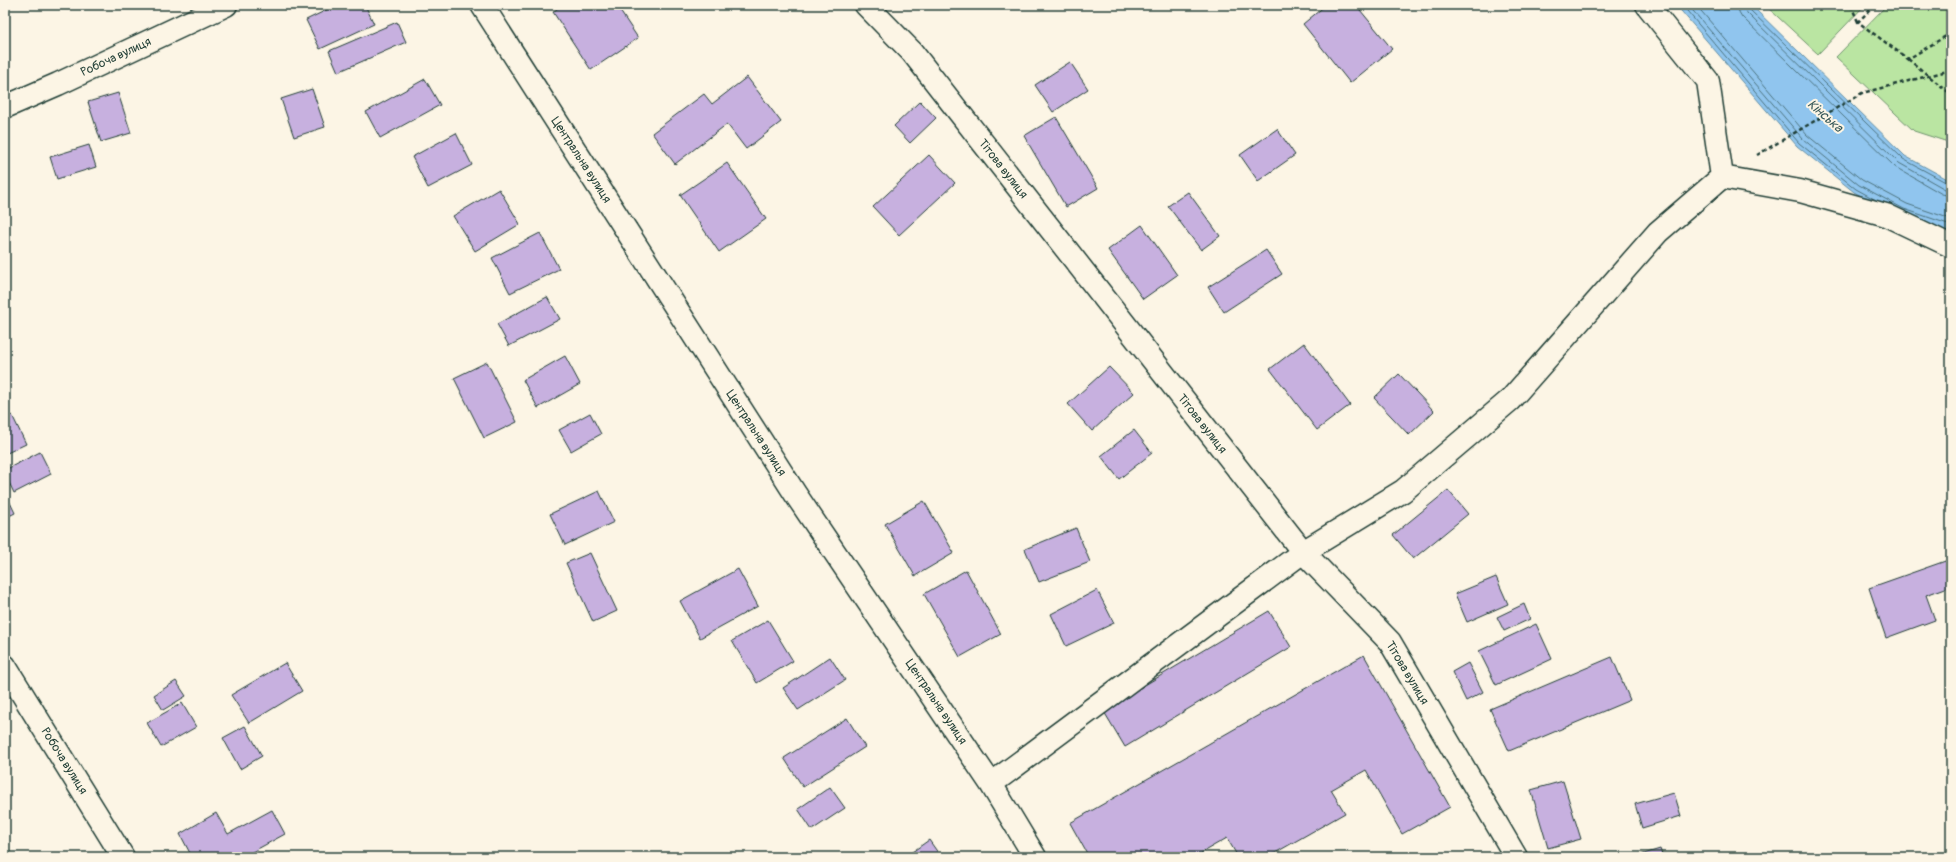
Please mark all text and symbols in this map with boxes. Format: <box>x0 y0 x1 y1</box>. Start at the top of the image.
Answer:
street label: Робоча вулиця <box>78 34 154 80</box>
water label: Кінська <box>1804 96 1847 136</box>
street label: Центральна вулиця <box>548 114 615 206</box>
street label: Тітова вулиця <box>975 136 1031 202</box>
street label: Центральна вулиця <box>723 387 790 479</box>
street label: Тітова вулиця <box>1174 391 1230 457</box>
street label: Тітова вулиця <box>1382 639 1432 708</box>
street label: Центральна вулиця <box>902 657 970 748</box>
street label: Робоча вулиця <box>38 725 91 797</box>

